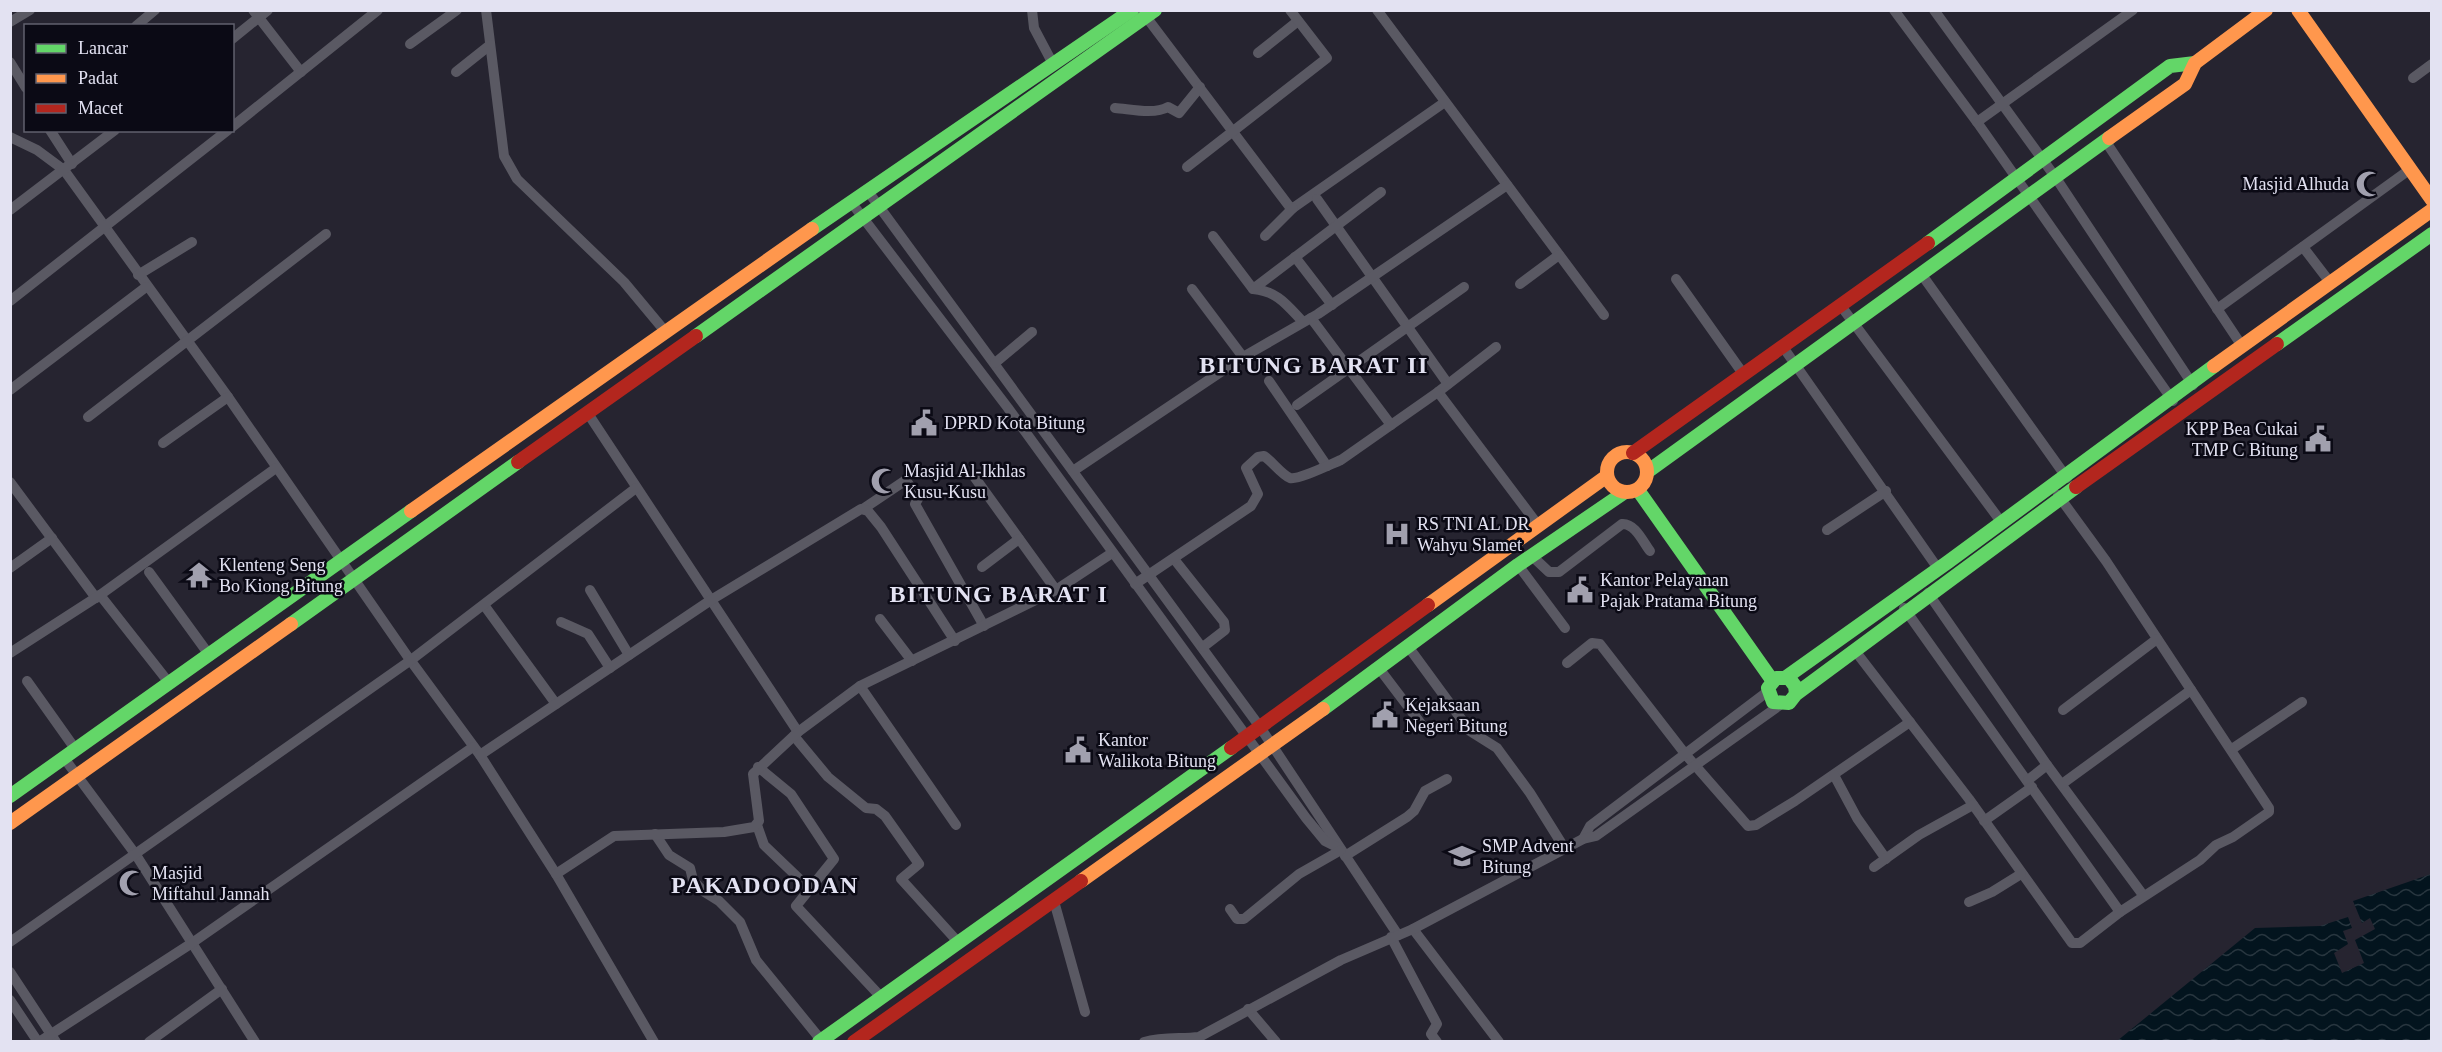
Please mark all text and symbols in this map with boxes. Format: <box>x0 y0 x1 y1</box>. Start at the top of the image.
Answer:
legend <box>24 24 234 132</box>
text: Lancar <box>78 38 128 58</box>
text: Padat <box>78 68 118 88</box>
text: Macet <box>78 98 123 118</box>
mosque icon: Masjid Alhuda <box>2354 169 2384 199</box>
place label: Masjid Alhuda <box>2243 174 2349 194</box>
district label: BITUNG BARAT II <box>1199 352 1429 378</box>
public building icon: DPRD Kota Bitung <box>909 408 939 438</box>
place label: DPRD Kota Bitung <box>944 413 1085 433</box>
place label: KPP Bea Cukai TMP C Bitung <box>2186 419 2298 460</box>
public building icon: KPP Bea Cukai TMP C Bitung <box>2303 424 2333 454</box>
place label: Masjid Al-Ikhlas Kusu-Kusu <box>904 461 1026 502</box>
mosque icon: Masjid Al-Ikhlas Kusu-Kusu <box>869 466 899 496</box>
place label: RS TNI AL DR Wahyu Slamet <box>1417 514 1530 555</box>
hospital icon: RS TNI AL DR Wahyu Slamet <box>1382 519 1412 549</box>
place label: Klenteng Seng Bo Kiong Bitung <box>219 555 343 596</box>
temple icon: Klenteng Seng Bo Kiong Bitung <box>184 560 214 590</box>
place label: Kantor Pelayanan Pajak Pratama Bitung <box>1600 570 1757 611</box>
public building icon: Kantor Pelayanan Pajak Pratama Bitung <box>1565 575 1595 605</box>
district label: BITUNG BARAT I <box>890 581 1108 607</box>
place label: Kejaksaan Negeri Bitung <box>1405 695 1507 736</box>
public building icon: Kejaksaan Negeri Bitung <box>1370 700 1400 730</box>
place label: Kantor Walikota Bitung <box>1098 730 1216 771</box>
public building icon: Kantor Walikota Bitung <box>1063 735 1093 765</box>
place label: SMP Advent Bitung <box>1482 836 1574 877</box>
school or university icon: SMP Advent Bitung <box>1447 841 1477 871</box>
place label: Masjid Miftahul Jannah <box>152 863 269 904</box>
mosque icon: Masjid Miftahul Jannah <box>117 868 147 898</box>
district label: PAKADOODAN <box>671 872 859 898</box>

